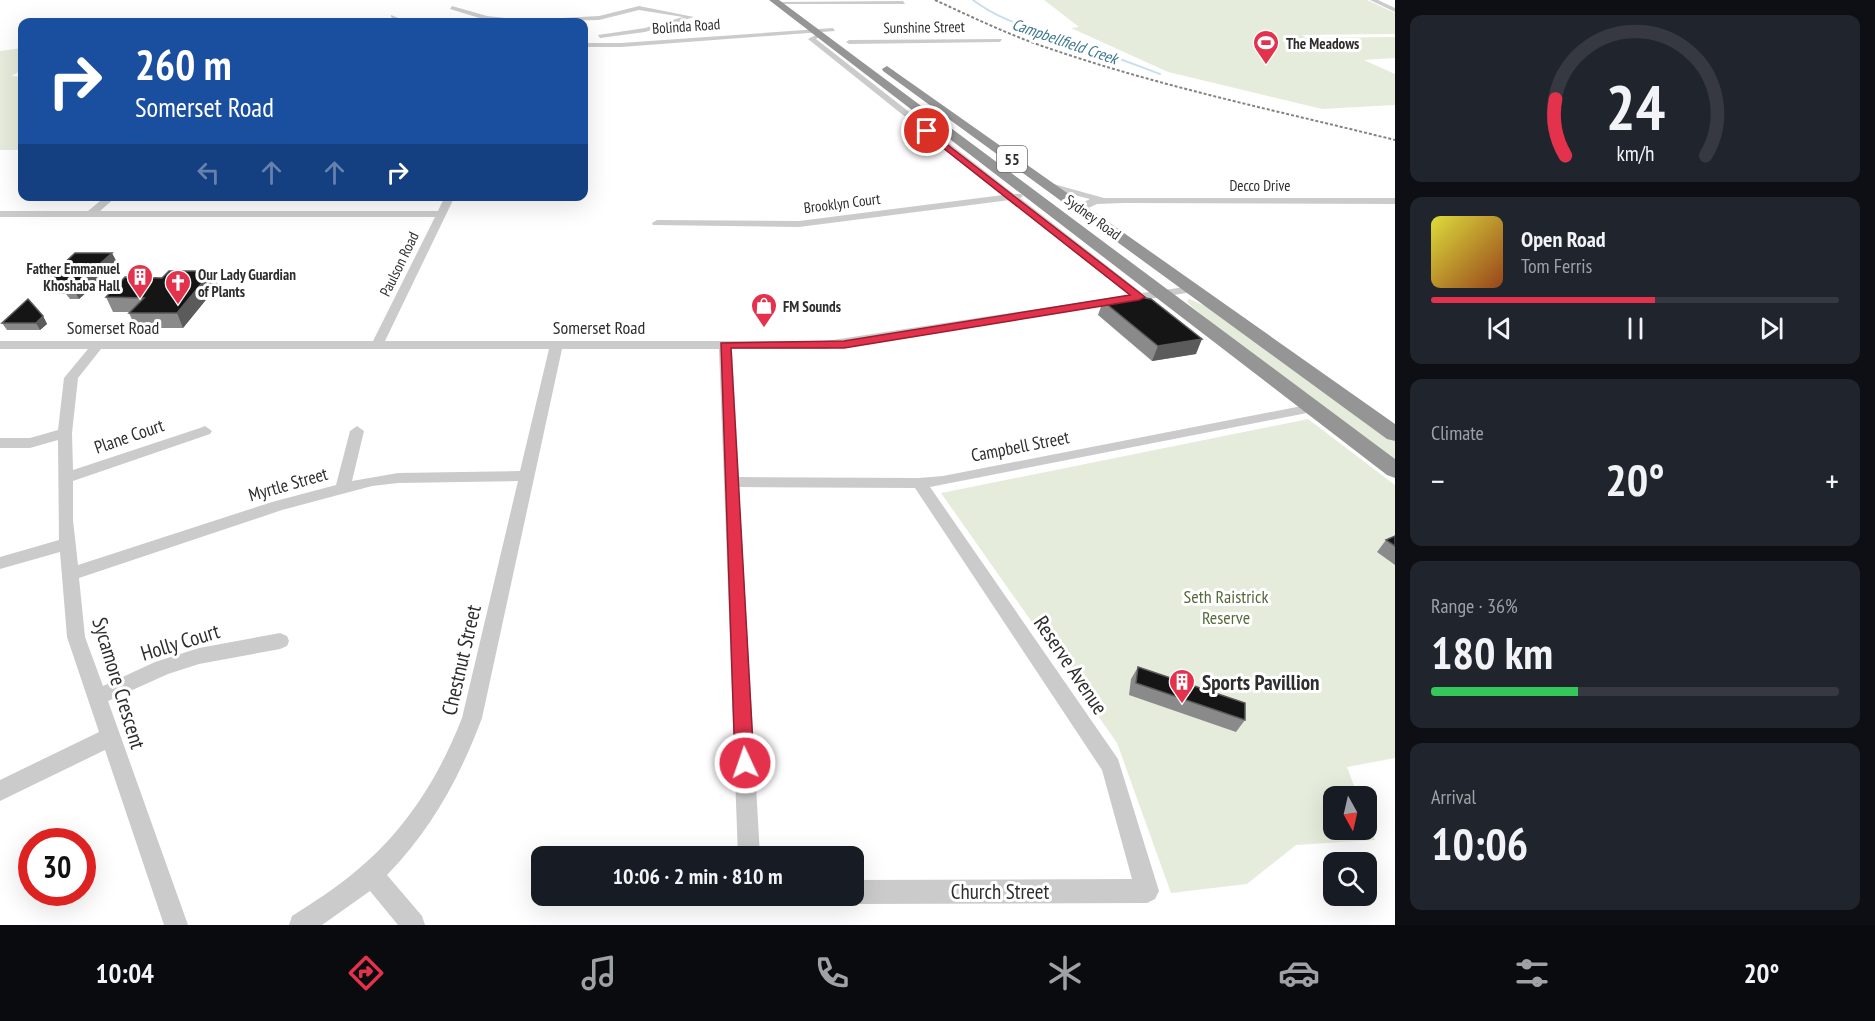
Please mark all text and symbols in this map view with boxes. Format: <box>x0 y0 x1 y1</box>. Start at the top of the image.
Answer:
street label: Bolinda Road <box>651 14 721 38</box>
water label: Campbellfield Creek <box>1010 14 1122 69</box>
street label: Sunshine Street <box>883 17 965 37</box>
sports icon: The Meadows <box>1251 28 1281 66</box>
place label: The Meadows <box>1286 34 1359 53</box>
text: 260 m <box>135 37 232 92</box>
icon: right <box>36 42 114 120</box>
text: 24 <box>1605 66 1665 147</box>
text: Somerset Road <box>135 90 274 124</box>
pin <box>901 105 952 156</box>
icon: arrive <box>910 114 943 147</box>
text: km/h <box>1616 139 1654 167</box>
road number: 55 <box>997 146 1027 172</box>
icon: left <box>192 156 225 189</box>
icon: ahead <box>255 156 288 189</box>
icon: ahead <box>318 156 351 189</box>
icon: right <box>381 156 414 189</box>
street label: Decco Drive <box>1229 176 1291 195</box>
street label: Brooklyn Court <box>803 189 881 217</box>
street label: Sydney Road <box>1061 190 1125 244</box>
text: Open Road <box>1521 225 1606 253</box>
street label: Paulson Road <box>375 229 423 299</box>
text: Tom Ferris <box>1521 253 1592 279</box>
place label: Father Emmanuel Khoshaba Hall <box>27 259 120 295</box>
building icon: Father Emmanuel Khoshaba Hall <box>125 262 155 300</box>
place label: Our Lady Guardian of Plants <box>198 265 296 301</box>
church icon: Our Lady Guardian of Plants <box>163 268 193 306</box>
shop icon: FM Sounds <box>749 291 779 329</box>
place label: FM Sounds <box>783 297 841 316</box>
icon: previous <box>1483 312 1516 345</box>
icon: pause <box>1619 312 1652 345</box>
icon: next <box>1755 312 1788 345</box>
street label: Somerset Road <box>67 316 159 339</box>
street label: Somerset Road <box>553 316 645 339</box>
street label: Plane Court <box>91 413 167 459</box>
text: Climate <box>1431 420 1484 446</box>
street label: Campbell Street <box>969 425 1071 467</box>
text: 20° <box>1605 450 1665 508</box>
text: − <box>1431 459 1445 502</box>
text: + <box>1825 459 1839 502</box>
street label: Myrtle Street <box>246 462 330 506</box>
park label: Seth Raistrick Reserve <box>1184 585 1268 629</box>
text: Range · 36% <box>1431 593 1518 619</box>
street label: Chestnut Street <box>435 602 487 718</box>
street label: Reserve Avenue <box>1028 610 1114 720</box>
street label: Sycamore Crescent <box>86 614 152 752</box>
street label: Holly Court <box>137 617 223 667</box>
text: 180 km <box>1431 623 1553 681</box>
building icon: Sports Pavillion <box>1167 667 1197 705</box>
place label: Sports Pavillion <box>1202 669 1319 696</box>
position arrow <box>713 731 777 795</box>
text: Arrival <box>1431 784 1476 810</box>
north arrow <box>1323 786 1377 840</box>
map controls <box>1323 786 1377 906</box>
text: 10:06 <box>1431 814 1528 872</box>
speed limit sign: 30 <box>18 828 96 906</box>
button: search <box>1323 852 1377 906</box>
text: 10:06 · 2 min · 810 m <box>612 862 783 890</box>
street label: Church Street <box>951 878 1049 905</box>
icon: directions <box>345 952 387 994</box>
icon: music <box>578 952 620 994</box>
icon: phone <box>811 952 853 994</box>
icon: climate <box>1044 952 1086 994</box>
icon: car <box>1278 952 1320 994</box>
icon: filters <box>1511 952 1553 994</box>
text: 10:04 <box>96 956 154 990</box>
text: 20° <box>1744 956 1779 990</box>

